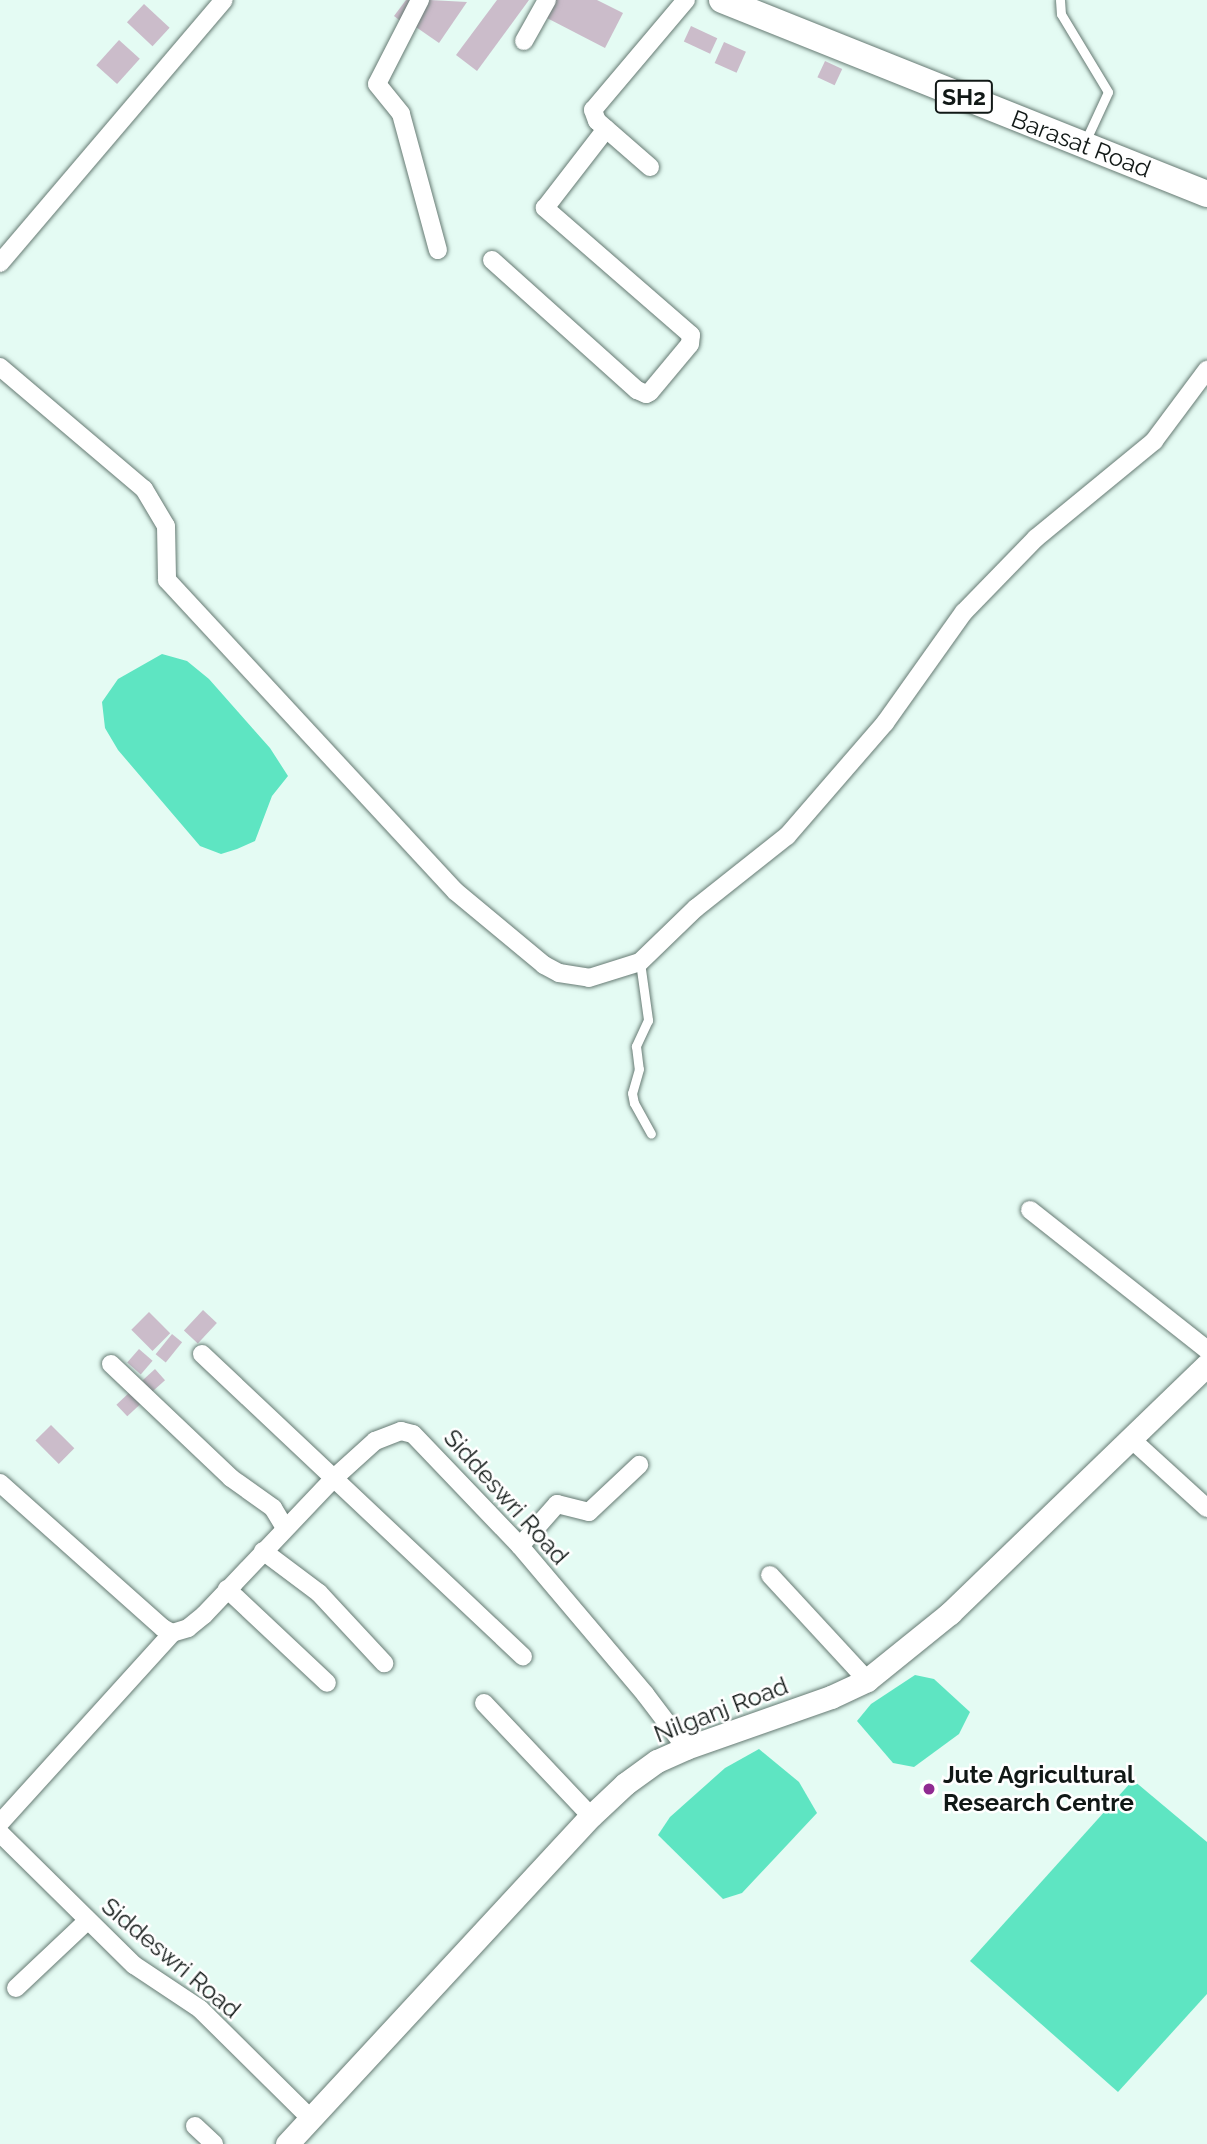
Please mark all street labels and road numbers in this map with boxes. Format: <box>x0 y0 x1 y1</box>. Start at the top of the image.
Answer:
road number: SH2 <box>934 78 994 116</box>
street label: Barasat Road <box>1007 104 1155 184</box>
street label: Siddeswri Road <box>438 1423 574 1571</box>
street label: Nilganj Road <box>650 1671 792 1749</box>
street label: Siddeswri Road <box>96 1892 246 2024</box>

